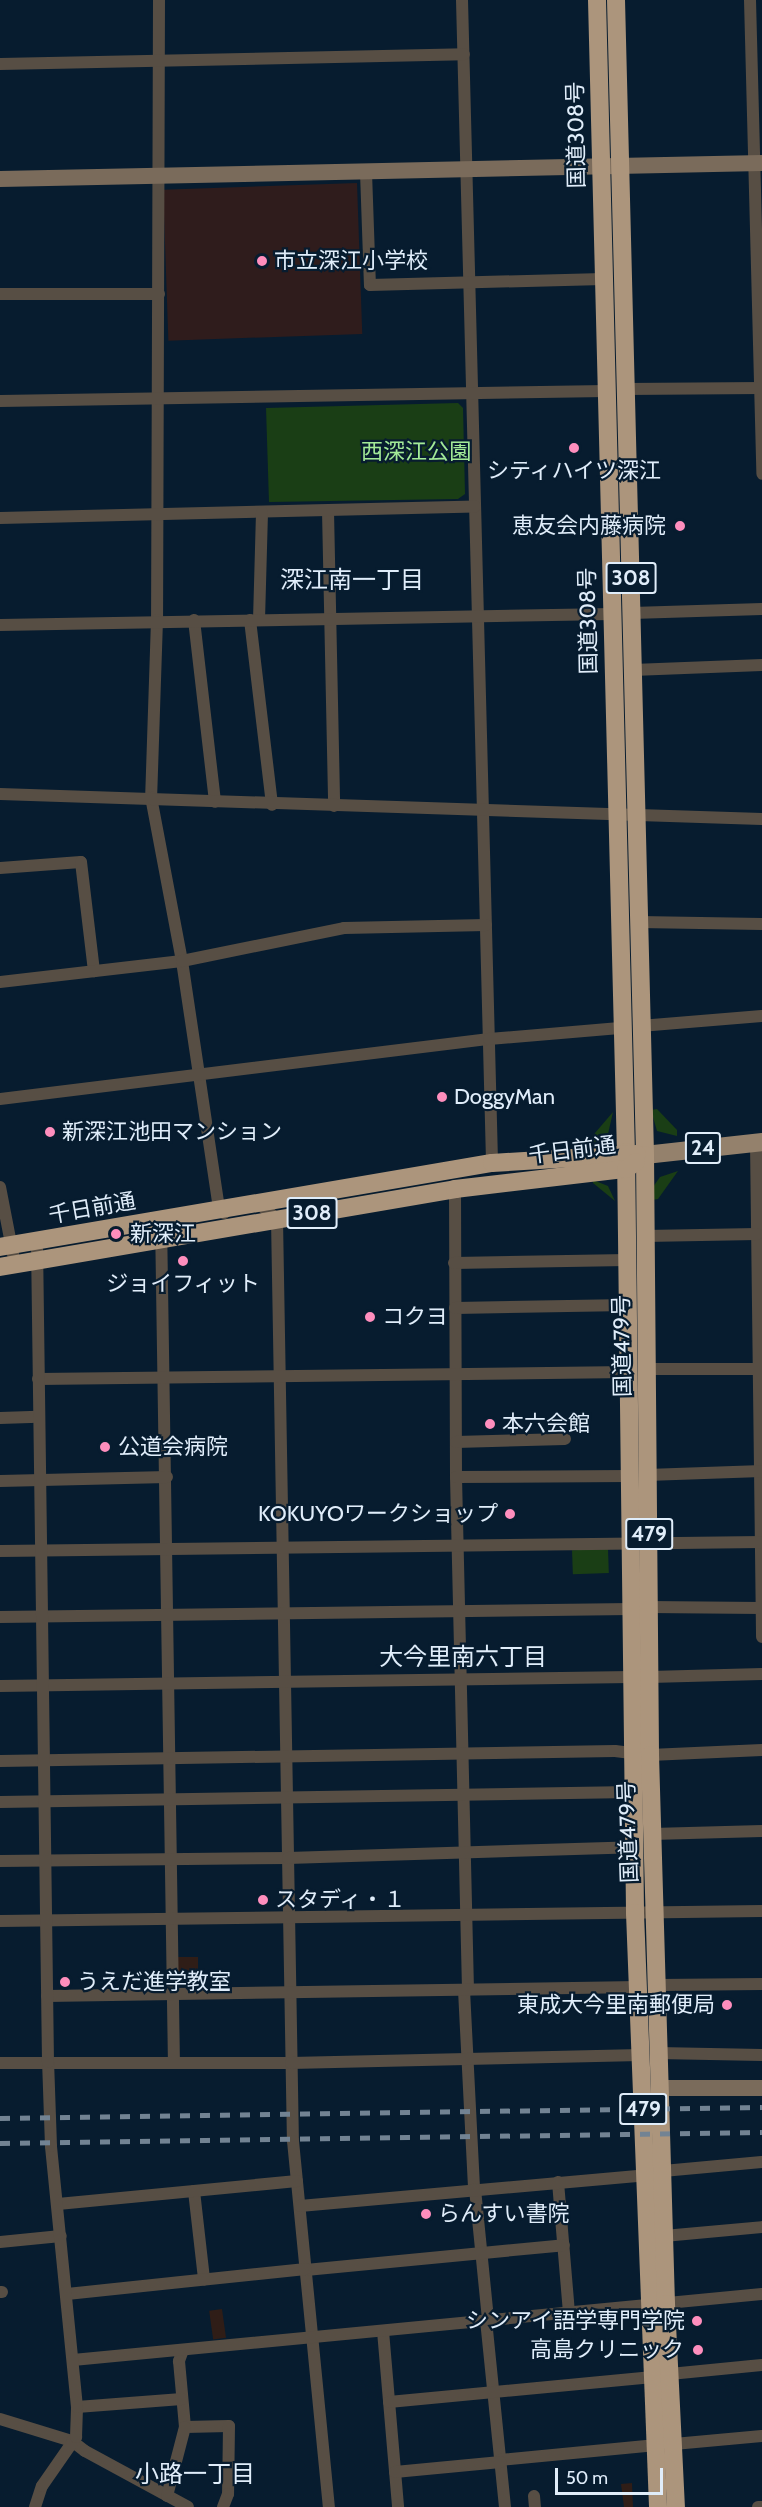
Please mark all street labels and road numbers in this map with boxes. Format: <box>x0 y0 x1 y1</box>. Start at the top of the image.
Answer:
street label: 国道308号 <box>562 81 590 189</box>
road number: 308 <box>606 560 656 596</box>
street label: 国道308号 <box>574 567 602 675</box>
road number: 24 <box>684 1130 722 1166</box>
street label: 千日前通 <box>527 1132 617 1168</box>
street label: 千日前通 <box>46 1187 138 1229</box>
road number: 308 <box>286 1195 338 1231</box>
street label: 国道479号 <box>608 1295 636 1397</box>
road number: 479 <box>625 1516 673 1552</box>
street label: 国道479号 <box>613 1780 643 1884</box>
road number: 479 <box>619 2091 667 2127</box>

